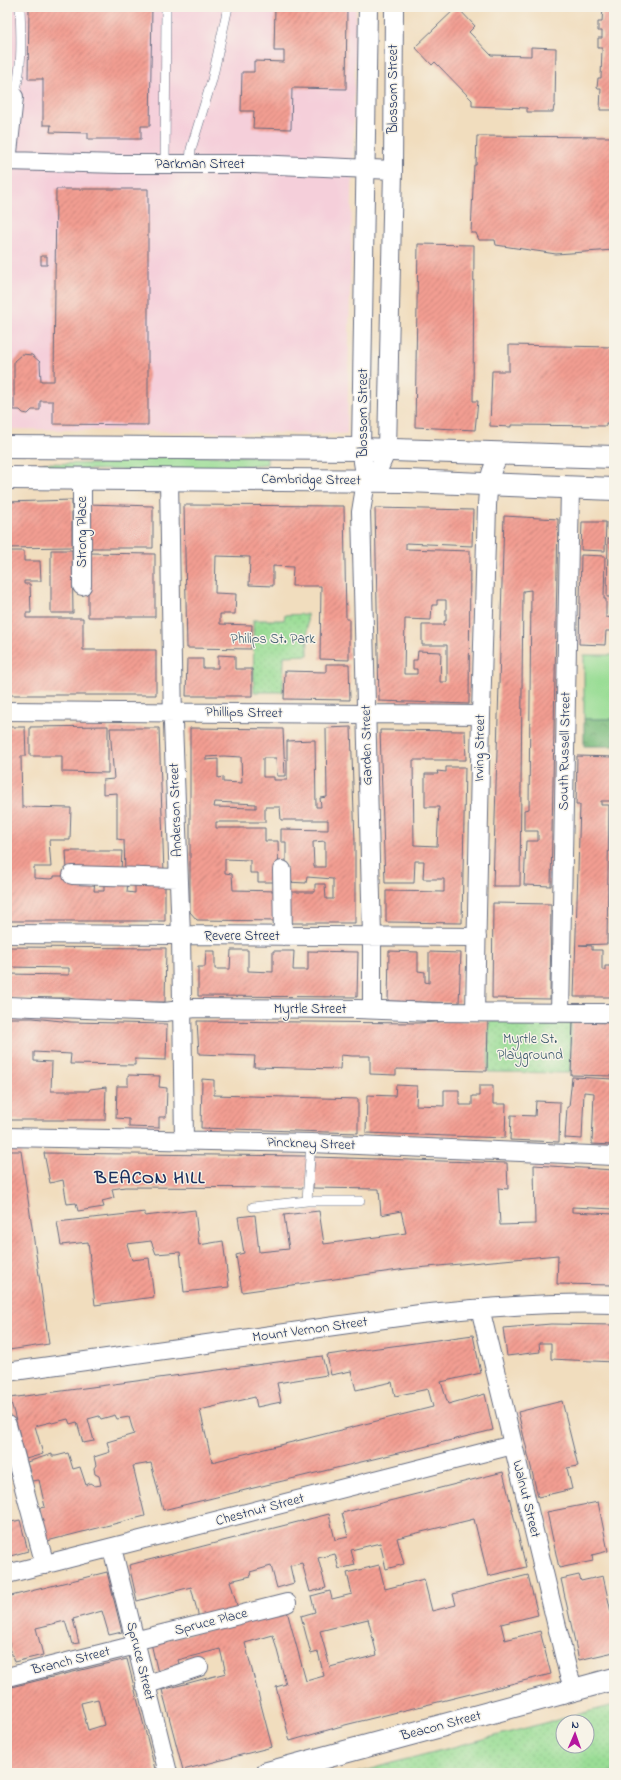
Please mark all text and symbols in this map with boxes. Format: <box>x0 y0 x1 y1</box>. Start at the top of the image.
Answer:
street label: Blossom Street <box>383 44 404 135</box>
street label: Parkman Street <box>155 154 245 175</box>
street label: Blossom Street <box>353 368 374 459</box>
street label: Cambridge Street <box>261 469 361 492</box>
street label: Strong Place <box>72 495 94 568</box>
park label: Philips St. Park <box>231 629 316 650</box>
street label: South Russell Street <box>553 691 577 811</box>
street label: Phillips Street <box>205 702 283 724</box>
street label: Garden Street <box>356 704 378 785</box>
street label: Irving Street <box>469 714 492 782</box>
street label: Anderson Street <box>164 762 188 857</box>
street label: Revere Street <box>204 926 280 947</box>
street label: Myrtle Street <box>274 999 347 1021</box>
park label: Myrtle St. Playground <box>497 1029 563 1067</box>
street label: Pinckney Street <box>266 1132 356 1157</box>
district label: BEACON HILL <box>94 1166 205 1192</box>
street label: Mount Vernon Street <box>251 1311 369 1348</box>
street label: Walnut Street <box>506 1458 546 1540</box>
street label: Chestnut Street <box>213 1488 307 1532</box>
street label: Spruce Place <box>172 1603 250 1641</box>
street label: Spruce Street <box>120 1620 160 1703</box>
street label: Branch Street <box>29 1641 113 1681</box>
street label: Beacon Street <box>398 1705 484 1747</box>
north arrow <box>555 1714 595 1754</box>
text: N <box>571 1717 579 1733</box>

